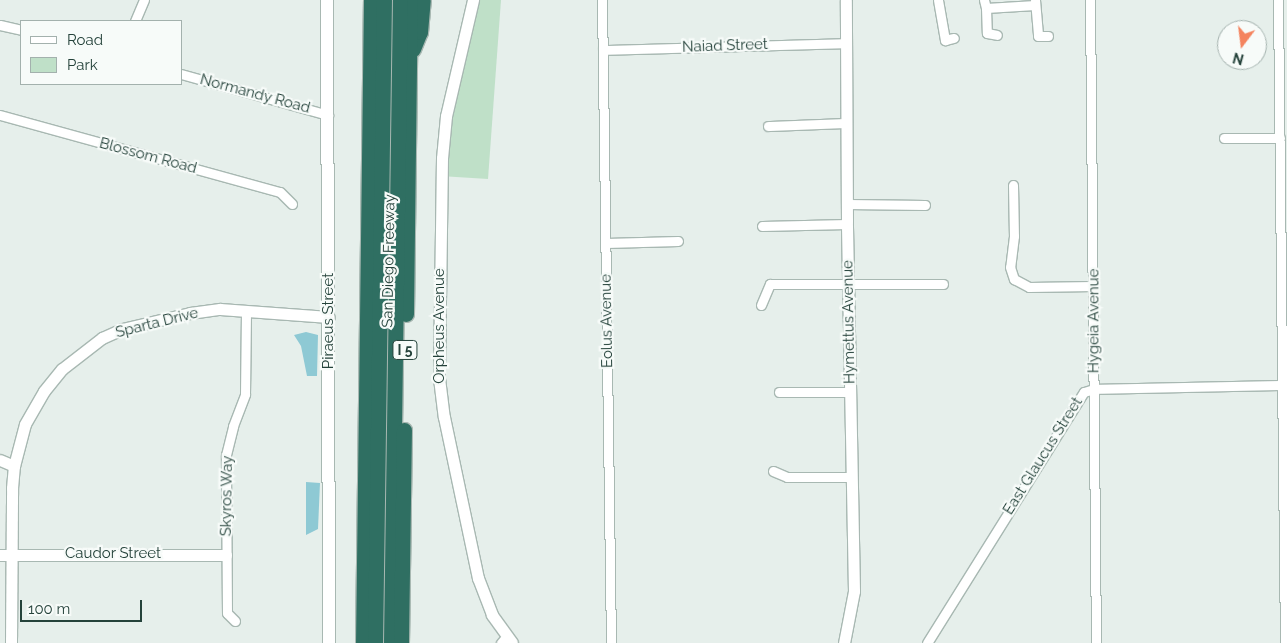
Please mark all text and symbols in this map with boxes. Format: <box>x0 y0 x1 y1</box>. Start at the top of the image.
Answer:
legend <box>20 20 182 85</box>
north arrow <box>1217 20 1267 70</box>
text: Road <box>67 31 103 49</box>
street label: Naiad Street <box>682 36 768 56</box>
text: N <box>1231 49 1246 68</box>
text: Park <box>67 56 98 74</box>
street label: Normandy Road <box>198 71 312 117</box>
street label: Blossom Road <box>97 134 199 178</box>
street label: San Diego Freeway <box>379 194 399 328</box>
street label: Hymettus Avenue <box>839 260 859 384</box>
street label: Orpheus Avenue <box>431 268 449 384</box>
street label: Hygeia Avenue <box>1085 269 1103 373</box>
street label: Piraeus Street <box>320 273 338 369</box>
street label: Eolus Avenue <box>597 274 617 368</box>
street label: Sparta Drive <box>114 304 200 342</box>
road number: I 5 <box>391 338 419 362</box>
street label: East Glaucus Street <box>1000 394 1086 518</box>
street label: Skyros Way <box>217 455 237 537</box>
street label: Caudor Street <box>65 545 161 563</box>
scale bar <box>22 590 145 622</box>
text: 100 m <box>28 600 70 618</box>

